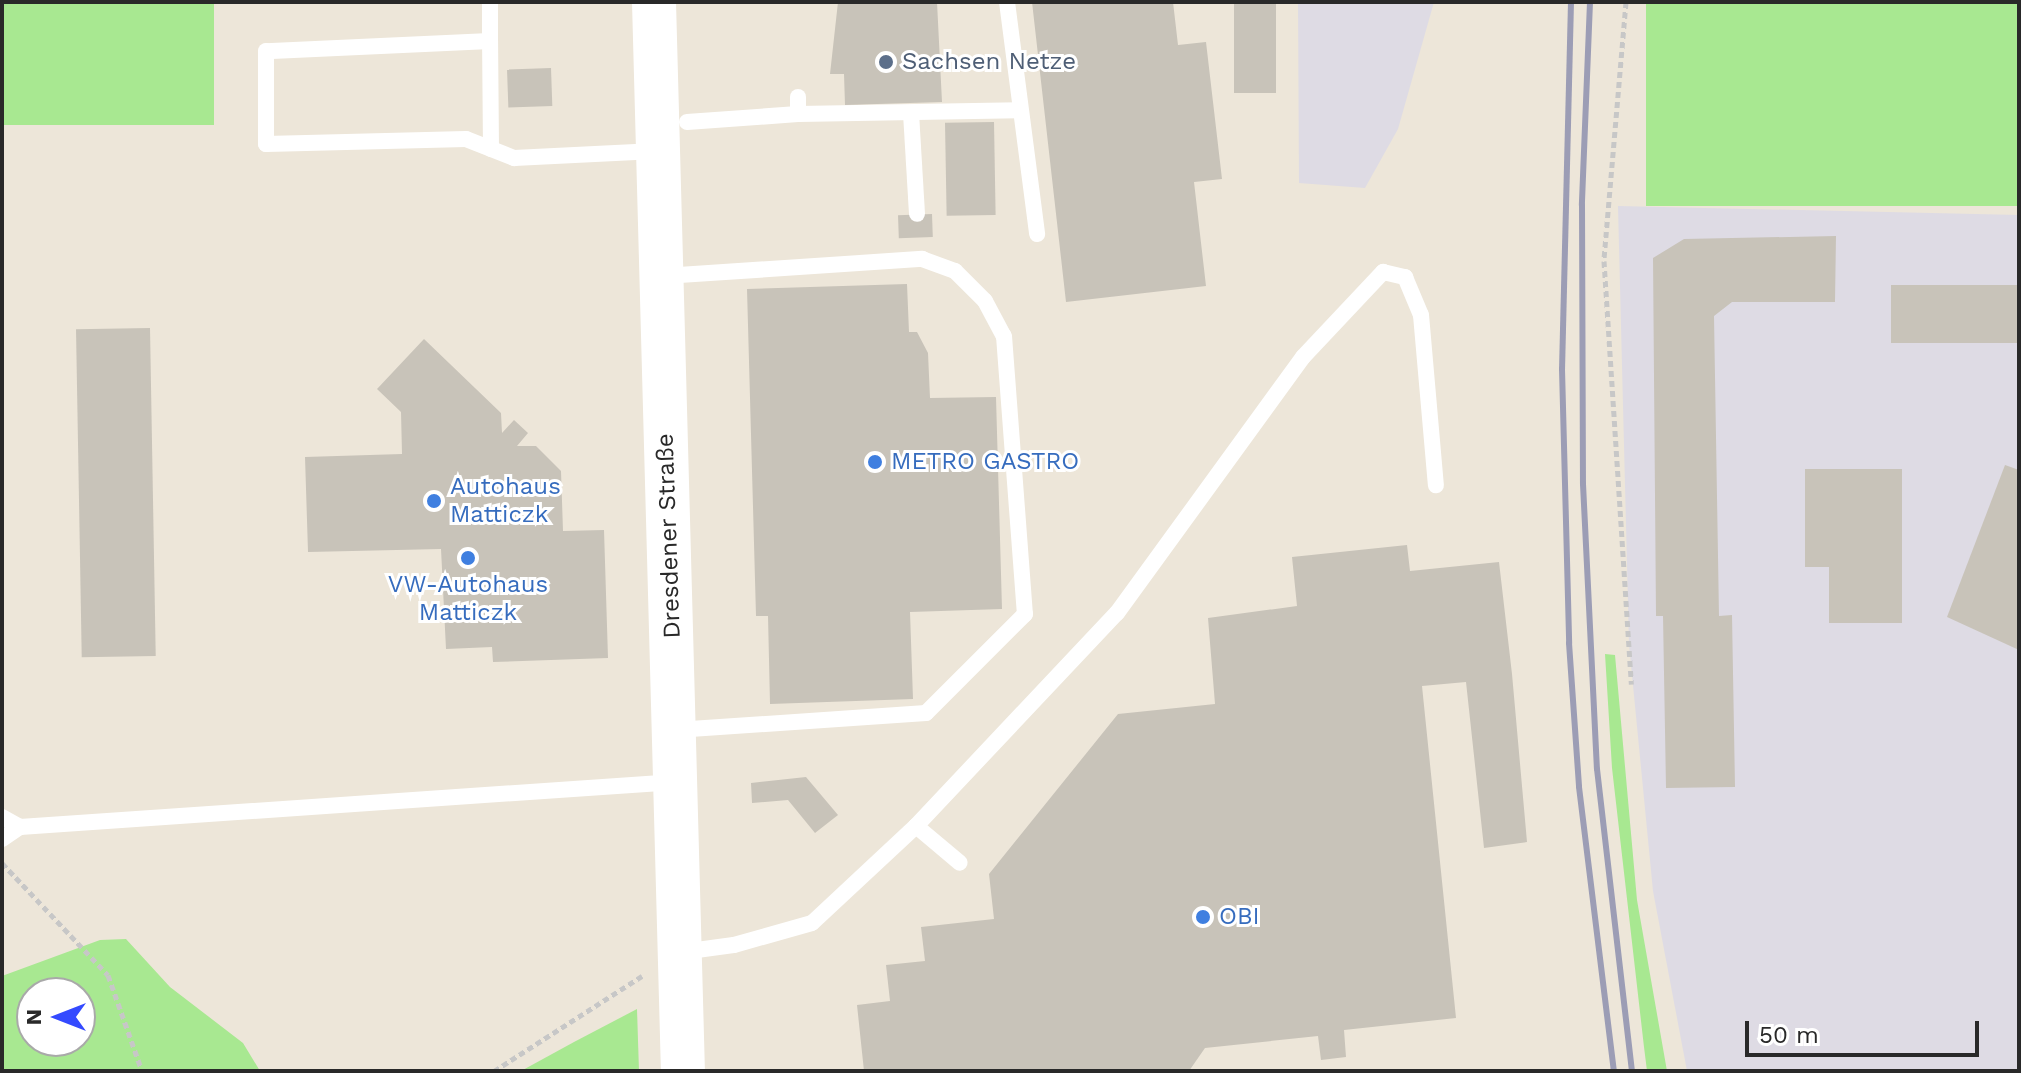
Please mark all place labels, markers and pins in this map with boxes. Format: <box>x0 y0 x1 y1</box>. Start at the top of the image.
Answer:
place label: Sachsen Netze <box>902 48 1076 76</box>
marker: Sachsen Netze <box>877 53 895 71</box>
place label: METRO GASTRO <box>891 448 1079 476</box>
marker: METRO GASTRO <box>866 453 884 471</box>
place label: Autohaus Matticzk <box>450 473 561 529</box>
marker: Autohaus Matticzk <box>425 492 443 510</box>
marker: VW-Autohaus Matticzk <box>459 549 477 567</box>
place label: VW-Autohaus Matticzk <box>388 571 548 627</box>
place label: OBI <box>1219 903 1260 931</box>
marker: OBI <box>1194 908 1212 926</box>

